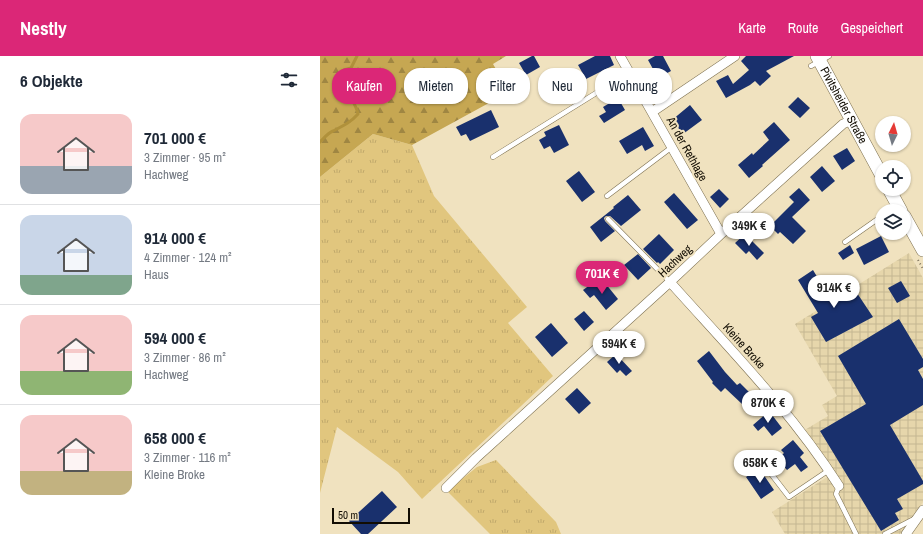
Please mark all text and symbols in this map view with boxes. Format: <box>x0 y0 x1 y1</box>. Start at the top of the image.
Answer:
text: Nestly <box>20 15 67 41</box>
text: Karte <box>738 19 766 37</box>
text: Route <box>788 19 818 37</box>
text: Gespeichert <box>840 19 903 37</box>
street label: Pivitsheider Straße <box>816 64 871 146</box>
chip: Kaufen <box>332 68 396 104</box>
chip: Mieten <box>404 68 468 104</box>
chip: Filter <box>476 68 530 104</box>
chip: Neu <box>538 68 587 104</box>
chip: Wohnung <box>595 68 672 104</box>
text: 6 Objekte <box>20 69 83 92</box>
icon: filters <box>278 69 300 91</box>
street label: An der Rethlage <box>662 113 711 184</box>
north arrow <box>875 116 911 152</box>
map controls <box>875 116 911 240</box>
text: 701 000 € <box>144 126 206 149</box>
icon: home <box>52 130 100 178</box>
text: 3 Zimmer · 95 m² <box>144 149 226 166</box>
button: locate <box>875 160 911 196</box>
text: Hachweg <box>144 166 188 183</box>
button: layers <box>875 204 911 240</box>
pin: 349K € <box>716 213 782 247</box>
text: 349K € <box>732 217 766 234</box>
text: 914 000 € <box>144 226 206 249</box>
icon: home <box>52 231 100 279</box>
street label: Hachweg <box>655 241 696 281</box>
text: 4 Zimmer · 124 m² <box>144 249 232 266</box>
pin: 701K € <box>569 261 635 295</box>
text: 701K € <box>585 265 619 282</box>
text: Haus <box>144 266 169 283</box>
pin: 914K € <box>801 275 867 309</box>
text: 914K € <box>817 279 851 296</box>
street label: Kleine Broke <box>719 320 769 372</box>
text: 594 000 € <box>144 326 206 349</box>
icon: home <box>52 331 100 379</box>
pin: 594K € <box>586 331 652 365</box>
text: 594K € <box>602 335 636 352</box>
text: 3 Zimmer · 86 m² <box>144 349 226 366</box>
text: Hachweg <box>144 366 188 383</box>
pin: 870K € <box>735 390 801 424</box>
text: 870K € <box>751 394 785 411</box>
text: 658 000 € <box>144 426 206 449</box>
icon: home <box>52 431 100 479</box>
text: 3 Zimmer · 116 m² <box>144 449 231 466</box>
pin: 658K € <box>727 450 793 484</box>
text: 658K € <box>743 454 777 471</box>
text: Kleine Broke <box>144 466 205 483</box>
scale bar <box>332 506 410 525</box>
text: 50 m <box>338 508 358 522</box>

